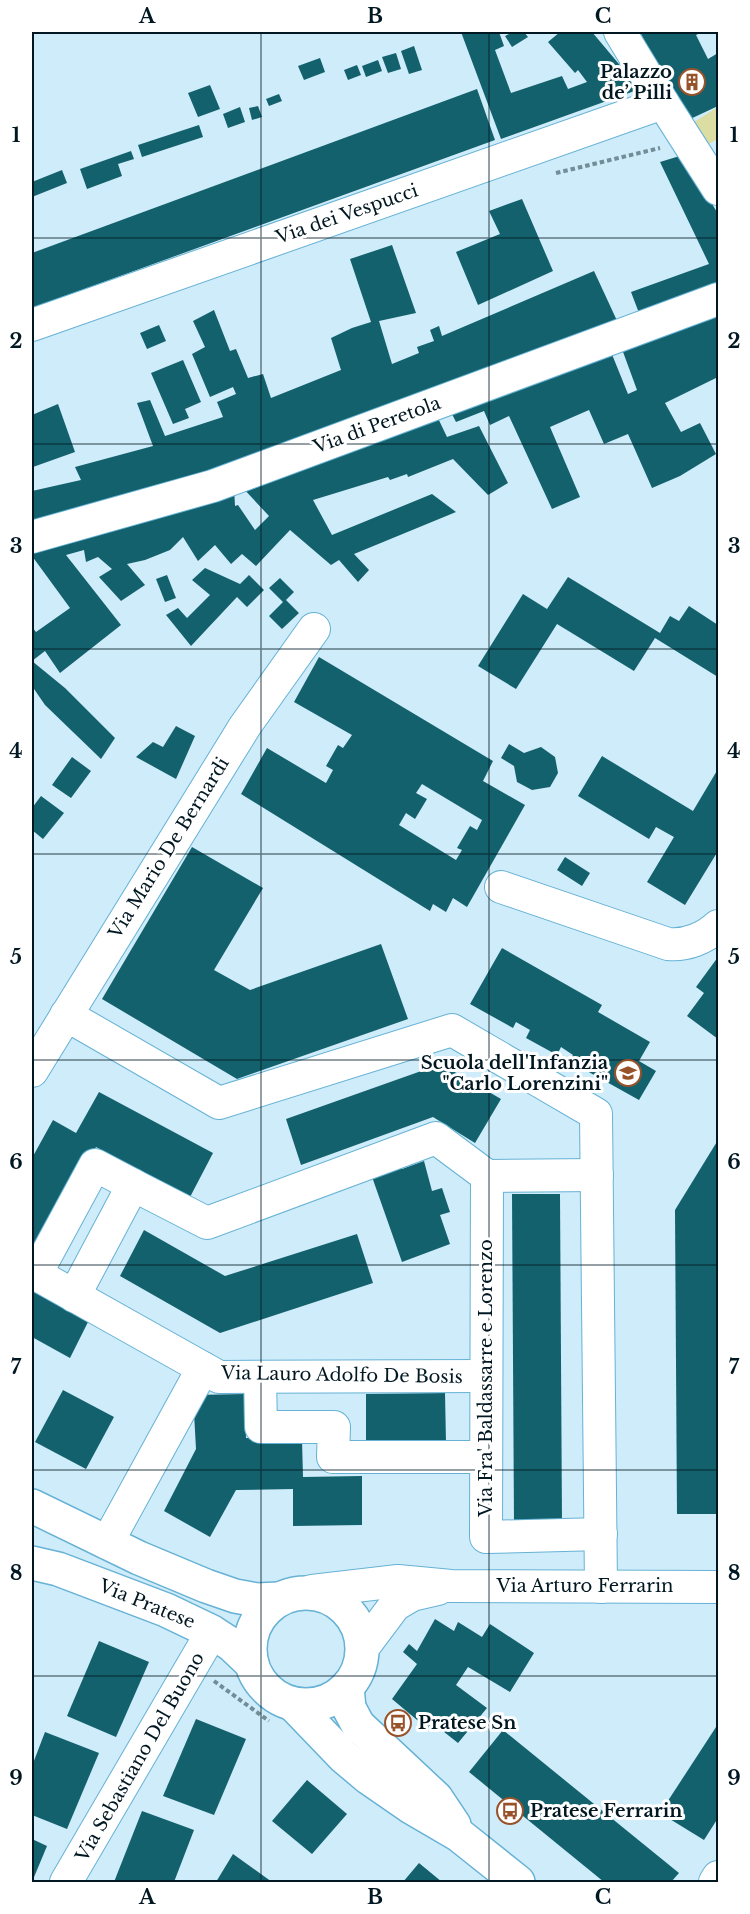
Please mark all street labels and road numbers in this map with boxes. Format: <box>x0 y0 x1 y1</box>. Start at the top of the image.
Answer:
street label: Via dei Vespucci <box>272 179 421 249</box>
street label: Via di Peretola <box>309 392 444 459</box>
street label: Via Mario De Bernardi <box>104 753 234 943</box>
street label: Via Fra' Baldassarre e Lorenzo <box>475 1239 497 1518</box>
street label: Via Lauro Adolfo De Bosis <box>220 1362 463 1388</box>
street label: Via Pratese <box>95 1574 198 1633</box>
street label: Via Arturo Ferrarin <box>496 1575 673 1597</box>
street label: Via Sebastiano Del Buono <box>70 1648 209 1866</box>

